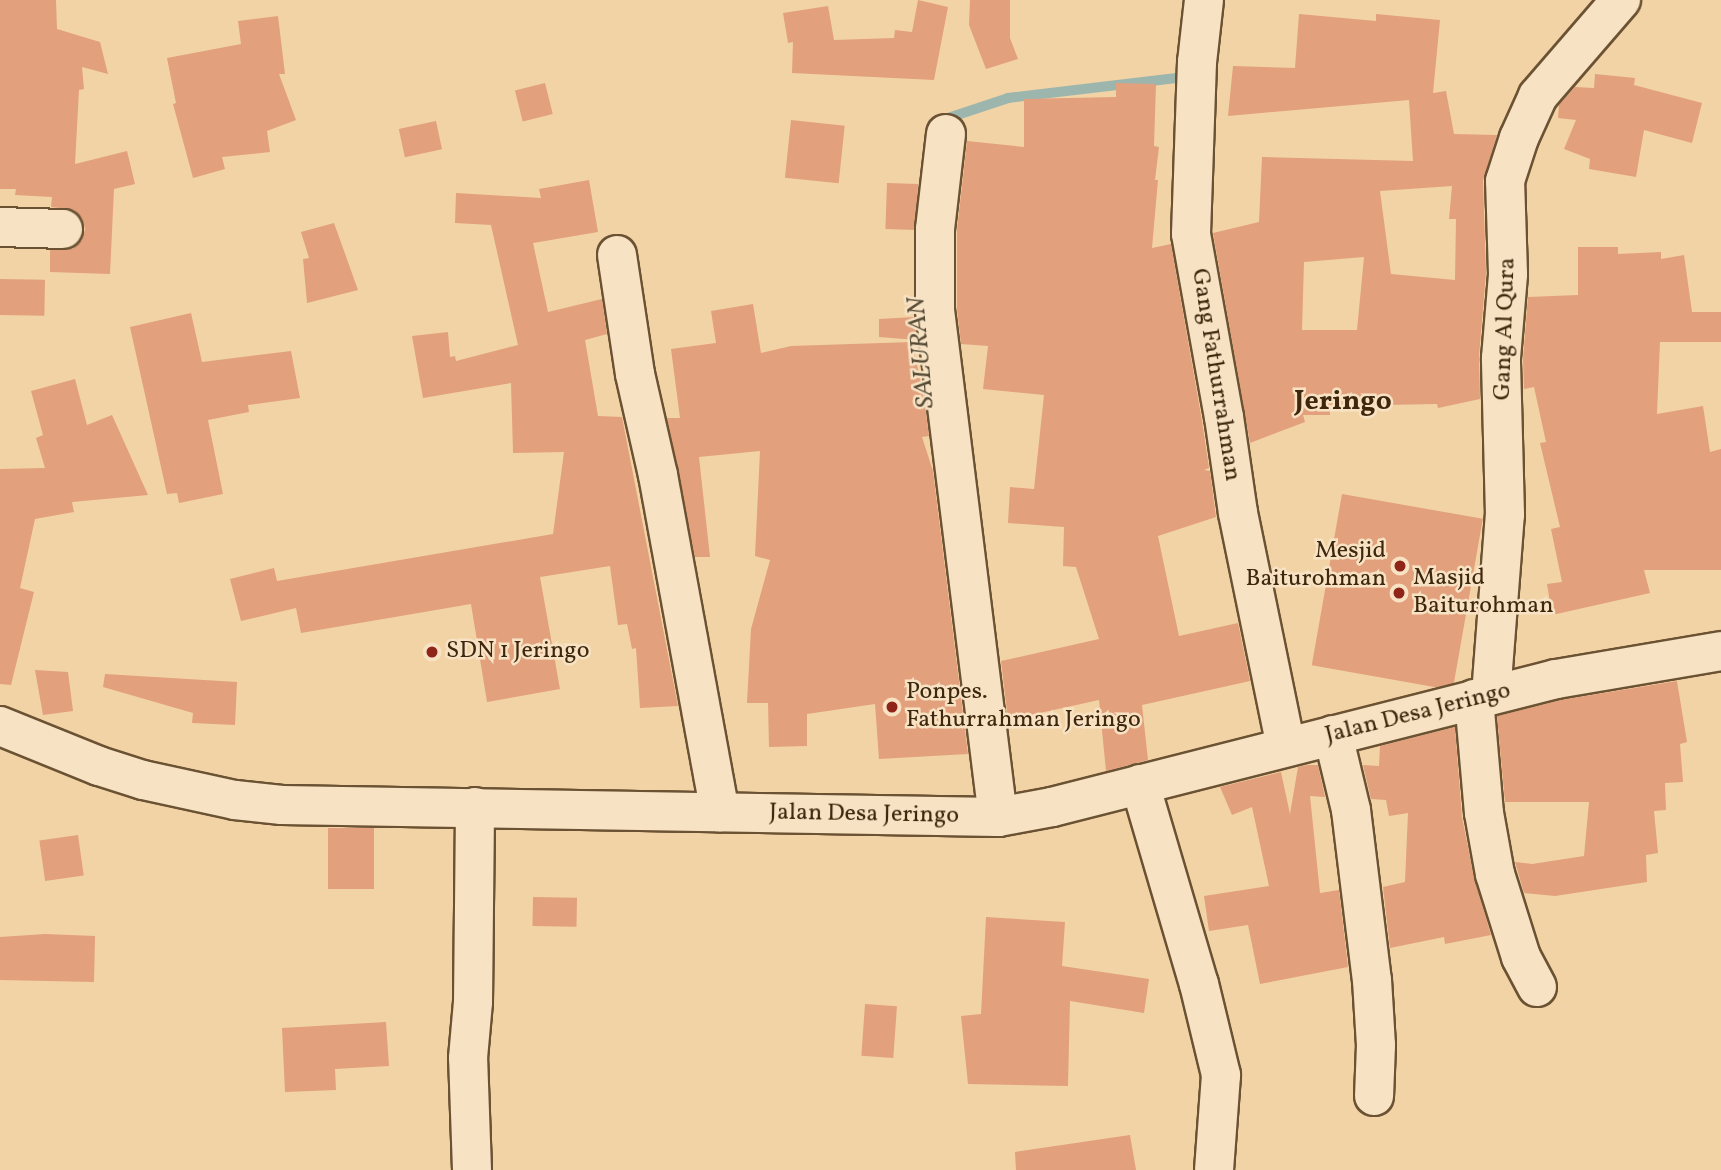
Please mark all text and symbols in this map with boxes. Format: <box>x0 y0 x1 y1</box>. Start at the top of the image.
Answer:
street label: Gang Al Qura <box>1489 257 1523 401</box>
street label: Gang Fathurrahman <box>1184 267 1246 483</box>
water label: SALURAN <box>902 296 942 410</box>
district label: Jeringo <box>1294 385 1392 419</box>
place label: Mesjid Baiturohman <box>1246 538 1386 594</box>
marker: Mesjid Baiturohman <box>1392 558 1408 574</box>
place label: Masjid Baiturohman <box>1413 565 1553 621</box>
marker: Masjid Baiturohman <box>1391 585 1407 601</box>
place label: SDN 1 Jeringo <box>446 638 589 666</box>
marker: SDN 1 Jeringo <box>424 644 440 660</box>
street label: Jalan Desa Jeringo <box>1322 677 1514 751</box>
place label: Ponpes. Fathurrahman Jeringo <box>906 679 1141 735</box>
marker: Ponpes. Fathurrahman Jeringo <box>884 699 900 715</box>
street label: Jalan Desa Jeringo <box>769 799 959 831</box>

